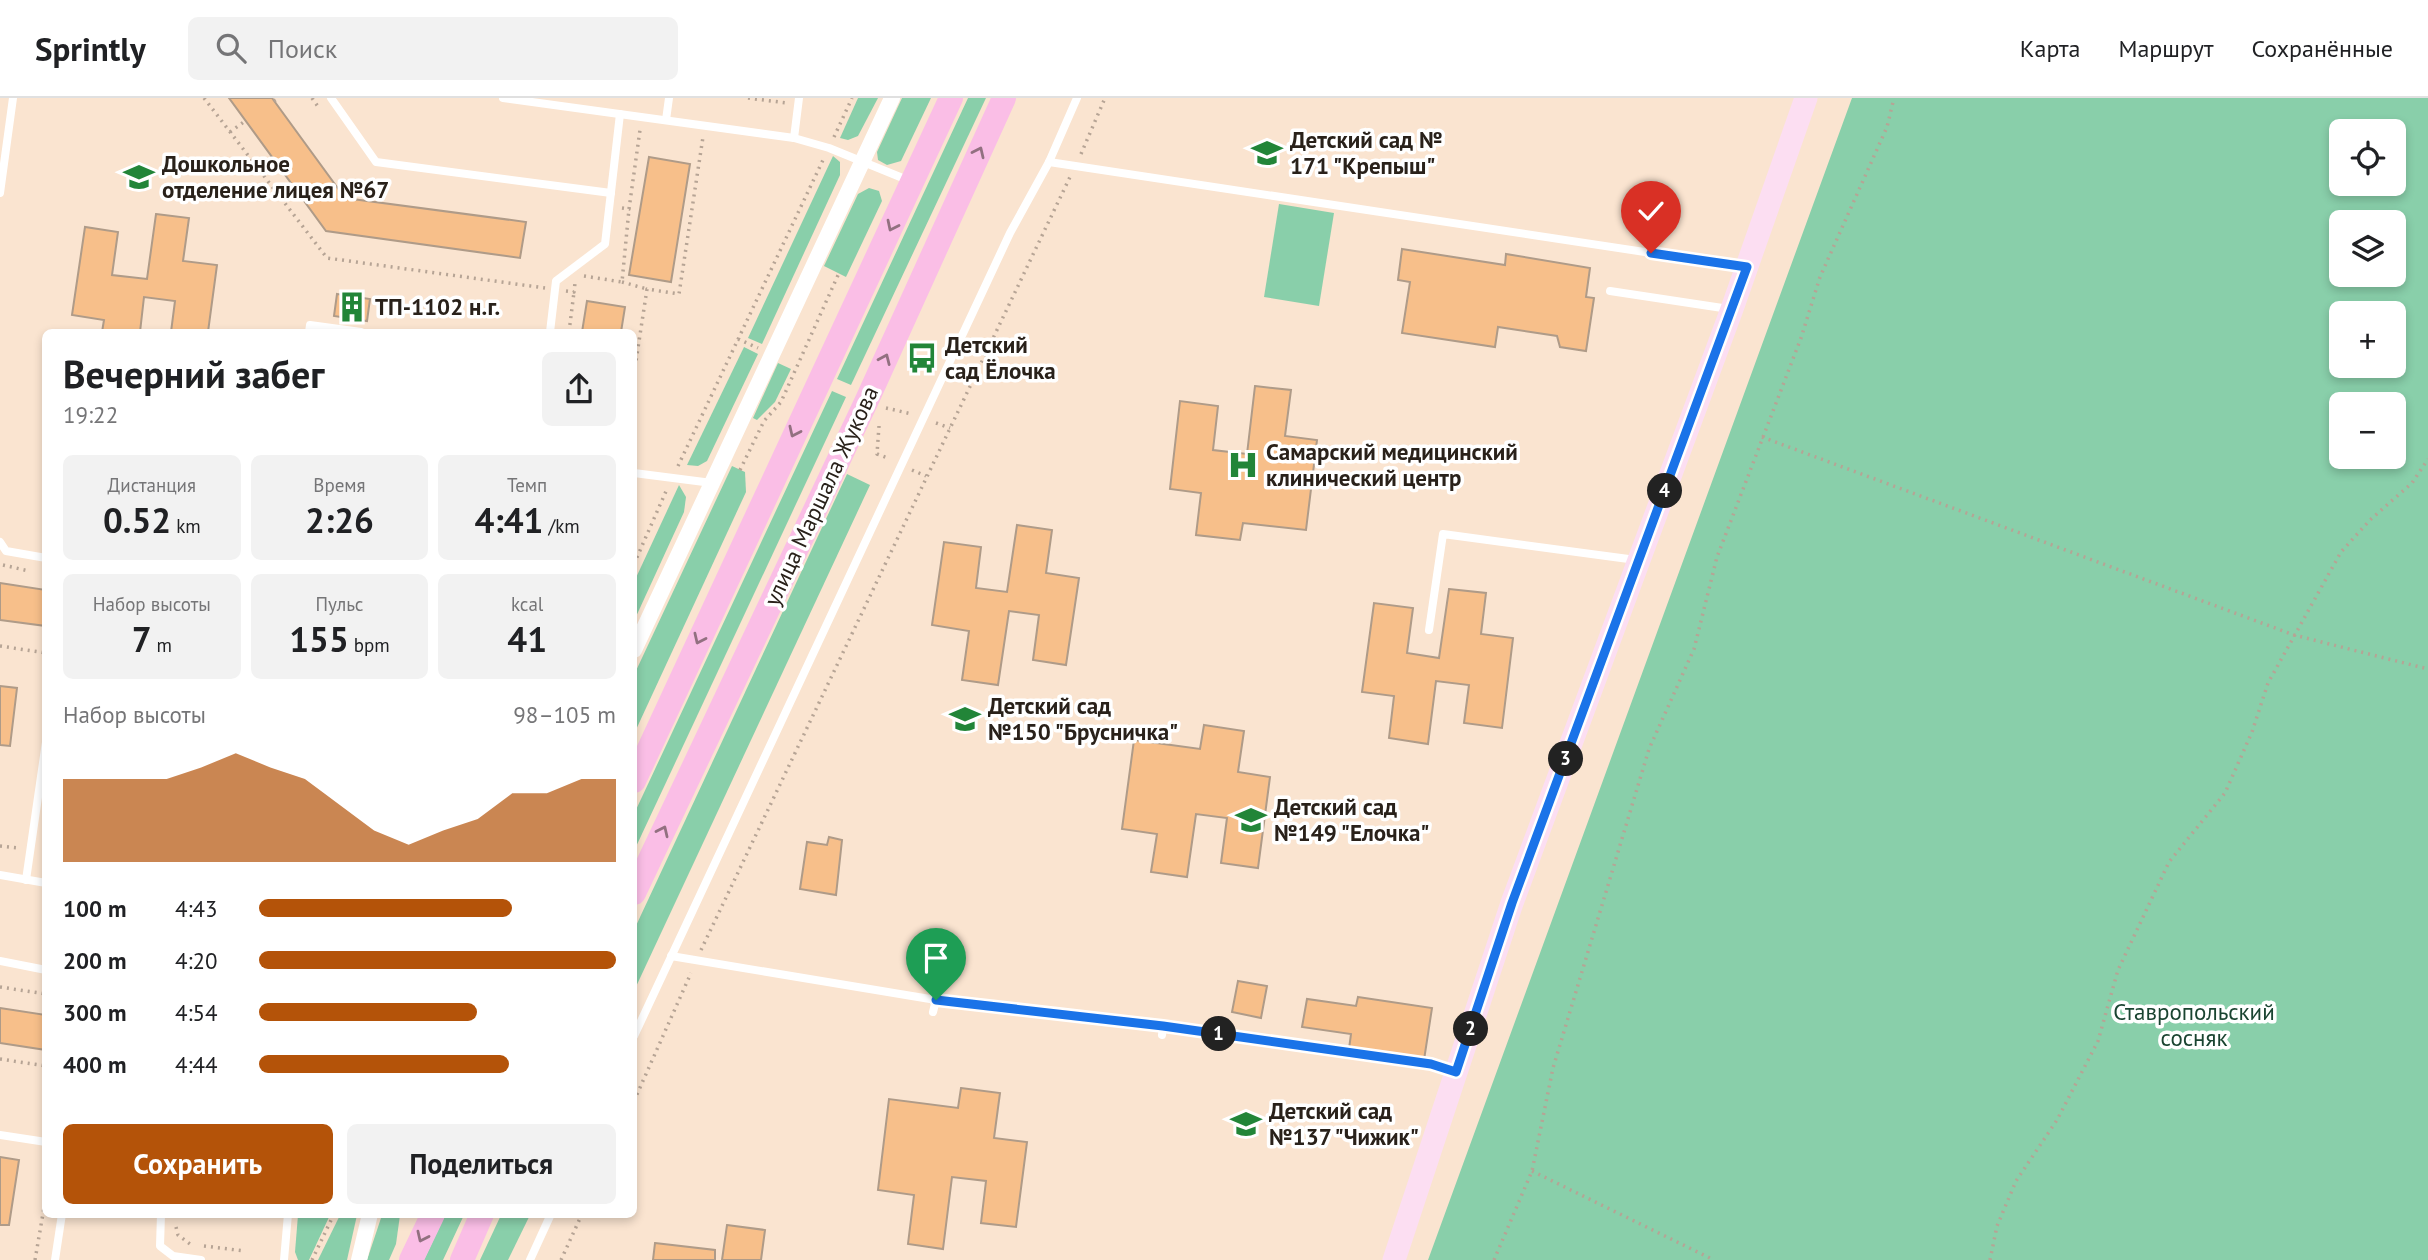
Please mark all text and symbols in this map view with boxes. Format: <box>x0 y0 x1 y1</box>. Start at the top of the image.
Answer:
search box <box>188 17 678 80</box>
text: Sprintly <box>35 27 146 70</box>
icon: search <box>212 29 250 67</box>
text: Поиск <box>268 32 337 65</box>
text: Карта <box>2020 33 2080 64</box>
text: Маршрут <box>2118 33 2213 64</box>
text: Сохранённые <box>2251 33 2393 64</box>
map controls <box>2329 119 2406 469</box>
button: locate <box>2329 119 2406 196</box>
place label: Детский сад № 171 "Крепыш" <box>1290 125 1443 180</box>
school or university icon: Детский сад № 171 "Крепыш" <box>1250 136 1284 170</box>
one-way arrow <box>971 147 985 159</box>
place label: Дошкольное отделение лицея №67 <box>162 149 389 204</box>
school or university icon: Дошкольное отделение лицея №67 <box>122 160 156 194</box>
pin <box>1621 181 1681 253</box>
icon: check <box>1632 192 1670 230</box>
button: layers <box>2329 210 2406 287</box>
one-way arrow <box>886 219 900 232</box>
building icon: ТП-1102 н.г. <box>335 290 369 324</box>
place label: ТП-1102 н.г. <box>375 292 500 321</box>
button: + <box>2329 301 2406 378</box>
place label: Детский сад Ёлочка <box>945 330 1056 385</box>
bus stop icon: Детский сад Ёлочка <box>905 341 939 375</box>
text: Вечерний забег <box>63 349 324 398</box>
button: share <box>542 352 616 426</box>
one-way arrow <box>877 354 891 366</box>
street label: улица Маршала Жукова <box>757 381 884 610</box>
button: − <box>2329 392 2406 469</box>
text: 19:22 <box>63 400 118 429</box>
one-way arrow <box>788 425 802 437</box>
place label: Самарский медицинский клинический центр <box>1266 437 1518 492</box>
hospital icon: Самарский медицинский клинический центр <box>1226 448 1260 482</box>
text: Дистанция <box>108 473 196 497</box>
text: Время <box>313 473 366 497</box>
text: Темп <box>507 473 547 497</box>
pin: 4 <box>1648 474 1682 508</box>
text: 4 <box>1659 478 1670 502</box>
text: 0.52 <box>103 497 171 543</box>
text: 2:26 <box>305 497 374 543</box>
text: 4:41 <box>475 497 543 543</box>
text: km <box>171 514 201 538</box>
text: /km <box>543 514 580 538</box>
text: Набор высоты <box>93 592 211 616</box>
text: Пульс <box>316 592 363 616</box>
text: kcal <box>511 592 543 616</box>
text: 7 <box>132 616 152 662</box>
text: 155 <box>289 616 349 662</box>
text: 41 <box>507 616 547 662</box>
one-way arrow <box>693 632 707 644</box>
text: m <box>152 633 172 657</box>
text: bpm <box>349 633 390 657</box>
place label: Детский сад №150 "Брусничка" <box>988 691 1178 746</box>
text: Набор высоты <box>63 700 206 729</box>
text: 98–105 m <box>513 700 616 729</box>
school or university icon: Детский сад №150 "Брусничка" <box>948 702 982 736</box>
pin: 3 <box>1548 742 1584 776</box>
text: 3 <box>1560 746 1571 770</box>
place label: Детский сад №149 "Елочка" <box>1274 792 1430 847</box>
school or university icon: Детский сад №149 "Елочка" <box>1234 803 1268 837</box>
one-way arrow <box>654 826 668 838</box>
text: 100 m <box>63 894 126 923</box>
text: 4:43 <box>175 894 218 923</box>
pin <box>906 928 966 1000</box>
icon: arrive <box>917 939 955 977</box>
text: 200 m <box>63 946 126 975</box>
text: 4:20 <box>175 946 218 975</box>
park label: Ставропольский сосняк <box>2113 997 2275 1052</box>
text: 300 m <box>63 998 126 1027</box>
text: 4:54 <box>175 998 218 1027</box>
pin: 2 <box>1454 1012 1488 1046</box>
pin: 1 <box>1202 1016 1236 1052</box>
text: 2 <box>1465 1016 1476 1040</box>
text: 1 <box>1213 1021 1224 1045</box>
text: 400 m <box>63 1050 126 1079</box>
text: 4:44 <box>175 1050 218 1079</box>
place label: Детский сад №137 "Чижик" <box>1269 1096 1419 1151</box>
school or university icon: Детский сад №137 "Чижик" <box>1229 1107 1263 1141</box>
button: Сохранить <box>63 1124 333 1204</box>
button: Поделиться <box>347 1124 616 1204</box>
one-way arrow <box>416 1230 430 1242</box>

